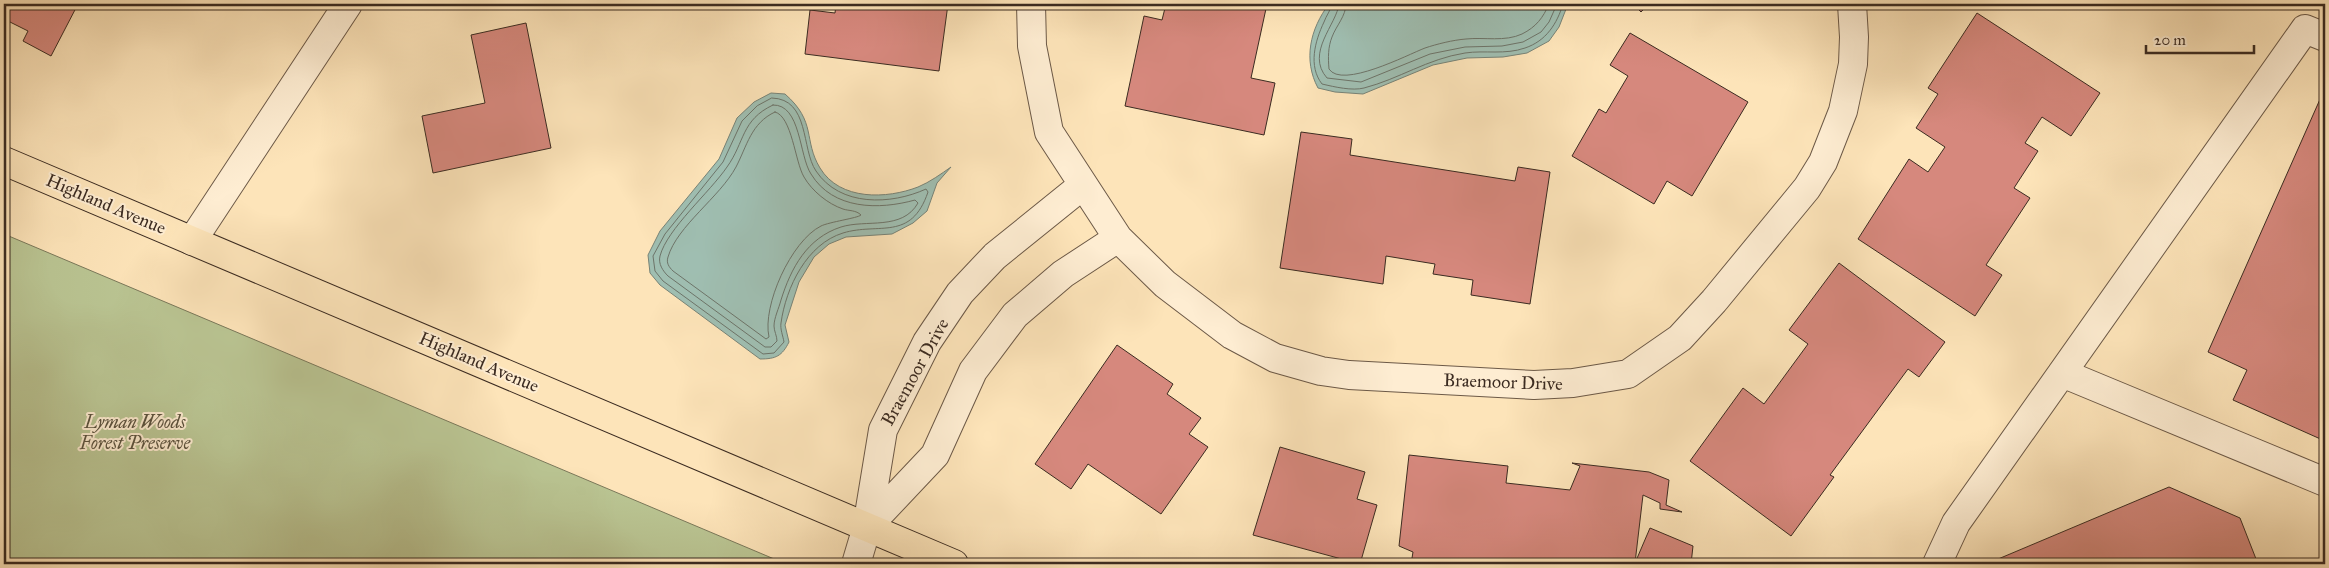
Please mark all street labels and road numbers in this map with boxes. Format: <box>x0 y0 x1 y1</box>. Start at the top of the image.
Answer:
street label: Highland Avenue <box>42 169 169 240</box>
street label: Braemoor Drive <box>876 314 954 430</box>
street label: Highland Avenue <box>415 327 542 398</box>
street label: Braemoor Drive <box>1443 369 1563 395</box>

